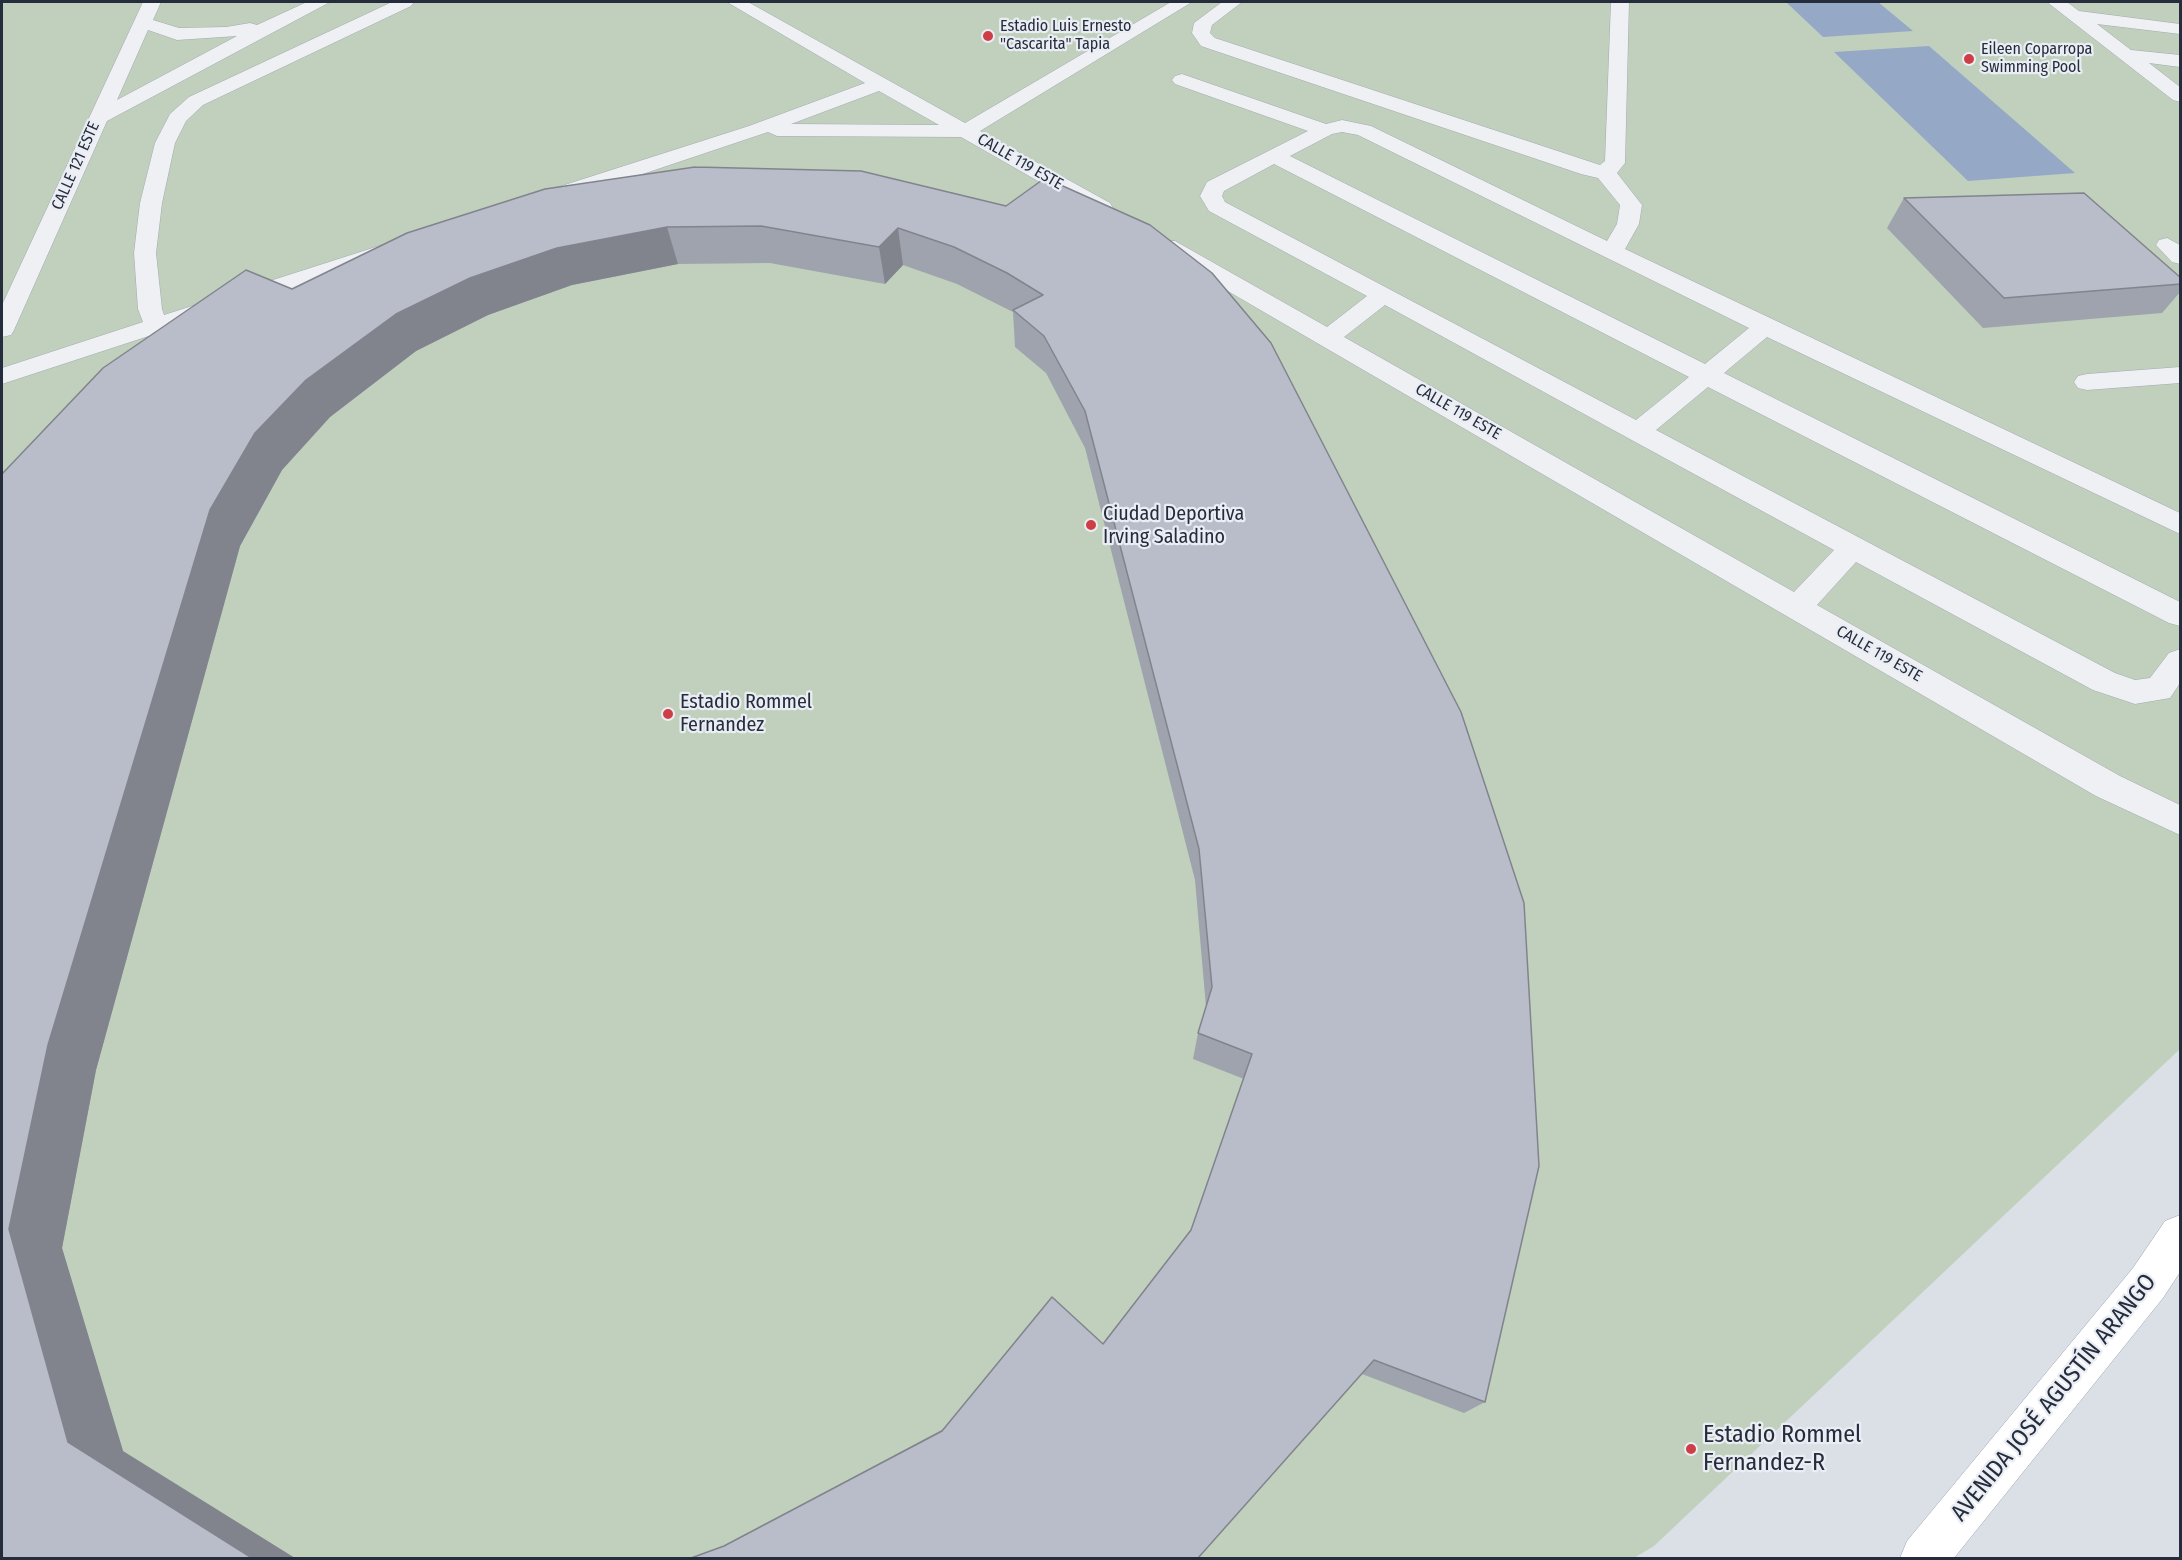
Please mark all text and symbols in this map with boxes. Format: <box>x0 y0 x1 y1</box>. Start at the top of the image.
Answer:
place label: Estadio Luis Ernesto "Cascarita" Tapia <box>1000 17 1131 55</box>
marker: Estadio Luis Ernesto "Cascarita" Tapia <box>981 29 995 43</box>
place label: Eileen Coparropa Swimming Pool <box>1981 40 2092 78</box>
marker: Eileen Coparropa Swimming Pool <box>1962 52 1976 66</box>
street label: CALLE 121 ESTE <box>48 119 104 213</box>
street label: CALLE 119 ESTE <box>974 130 1066 194</box>
street label: CALLE 119 ESTE <box>1412 380 1504 444</box>
place label: Ciudad Deportiva Irving Saladino <box>1103 502 1244 549</box>
marker: Ciudad Deportiva Irving Saladino <box>1084 518 1098 532</box>
street label: CALLE 119 ESTE <box>1833 622 1925 686</box>
place label: Estadio Rommel Fernandez <box>680 690 812 737</box>
marker: Estadio Rommel Fernandez <box>661 707 675 721</box>
street label: AVENIDA JOSÉ AGUSTÍN ARANGO <box>1945 1269 2163 1527</box>
place label: Estadio Rommel Fernandez-R <box>1703 1421 1861 1477</box>
marker: Estadio Rommel Fernandez-R <box>1684 1442 1698 1456</box>

